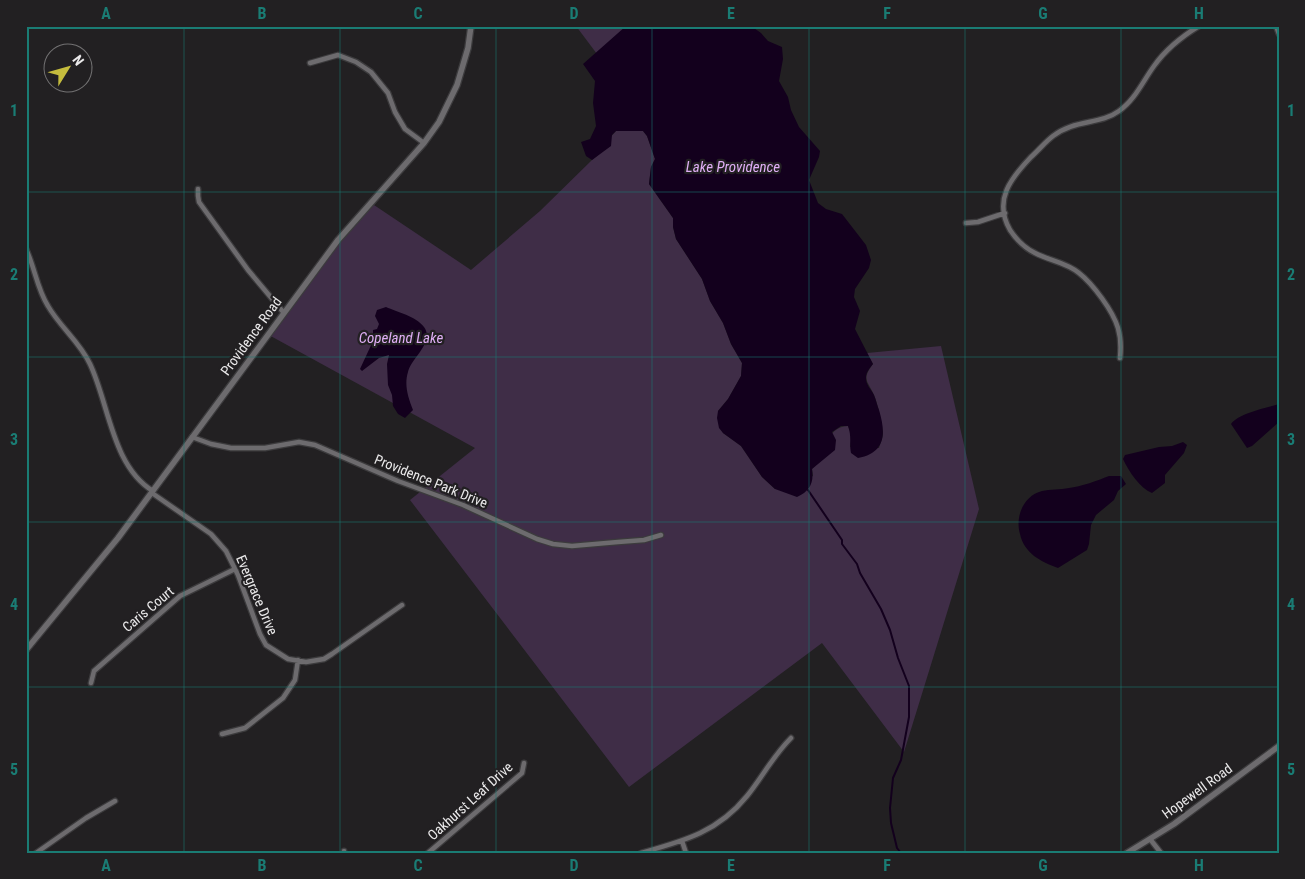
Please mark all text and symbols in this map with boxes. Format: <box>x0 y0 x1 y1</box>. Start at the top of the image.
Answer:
text: A <box>101 4 111 23</box>
text: B <box>258 4 267 23</box>
text: C <box>413 4 423 23</box>
text: D <box>569 4 579 23</box>
text: E <box>727 4 735 23</box>
text: F <box>883 4 891 23</box>
text: G <box>1038 4 1048 23</box>
text: H <box>1194 4 1204 23</box>
north arrow <box>42 42 92 92</box>
text: N <box>69 52 87 68</box>
text: 1 <box>10 101 18 120</box>
text: 1 <box>1287 101 1295 120</box>
water label: Lake Providence <box>686 158 780 176</box>
text: 2 <box>10 265 18 284</box>
text: 2 <box>1287 265 1295 284</box>
street label: Providence Road <box>217 294 285 378</box>
water label: Copeland Lake <box>359 329 444 347</box>
text: 3 <box>10 430 18 449</box>
text: 3 <box>1287 430 1295 449</box>
street label: Providence Park Drive <box>372 451 490 511</box>
street label: Evergrace Drive <box>233 553 281 638</box>
street label: Caris Court <box>119 583 177 635</box>
text: 4 <box>10 595 18 614</box>
text: 4 <box>1287 595 1295 614</box>
street label: Oakhurst Leaf Drive <box>424 758 516 843</box>
text: 5 <box>10 760 18 779</box>
street label: Hopewell Road <box>1159 760 1235 822</box>
text: 5 <box>1287 760 1295 779</box>
text: A <box>101 856 111 875</box>
text: B <box>258 856 267 875</box>
text: C <box>413 856 423 875</box>
text: D <box>569 856 579 875</box>
text: E <box>727 856 735 875</box>
text: F <box>883 856 891 875</box>
text: G <box>1038 856 1048 875</box>
text: H <box>1194 856 1204 875</box>

